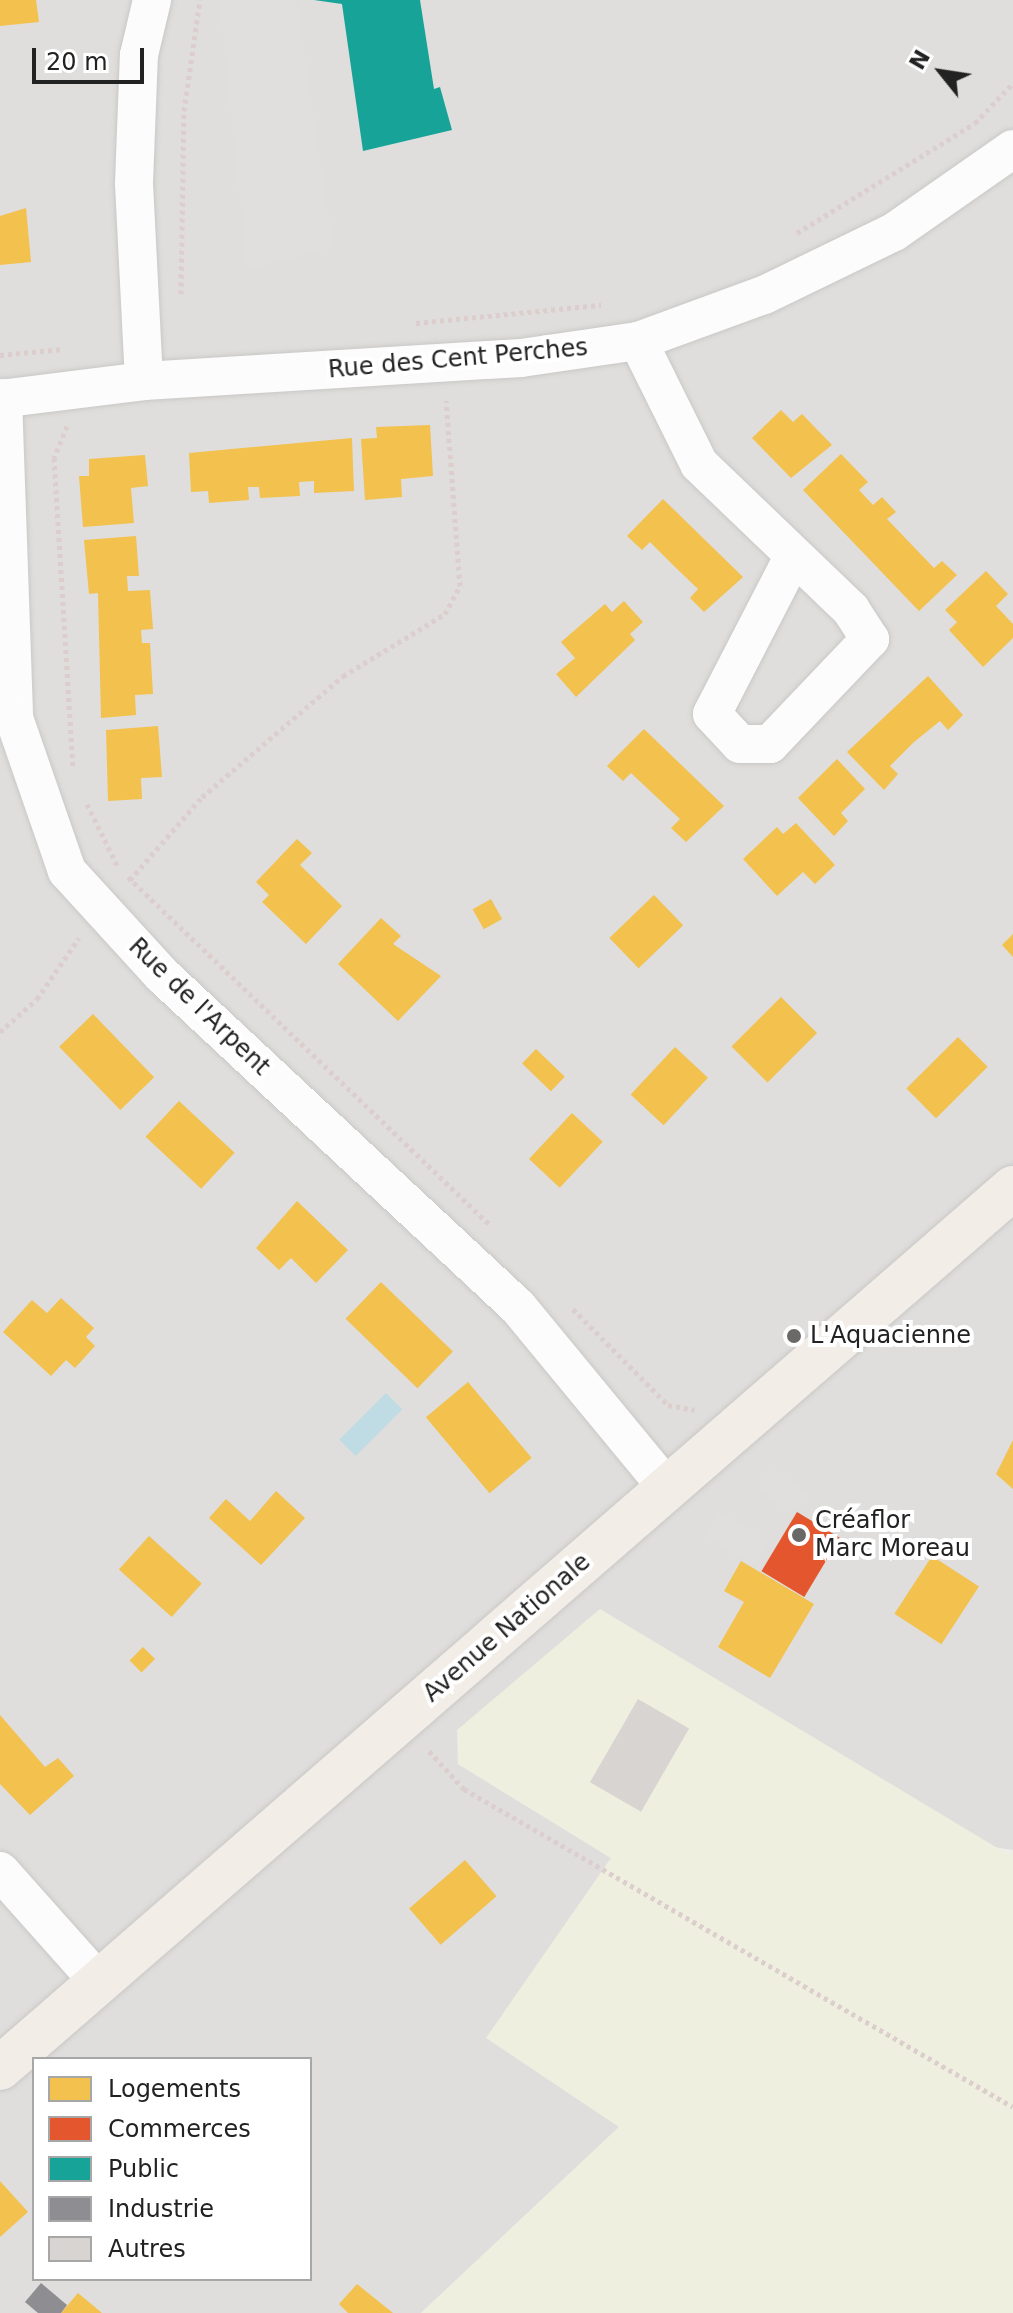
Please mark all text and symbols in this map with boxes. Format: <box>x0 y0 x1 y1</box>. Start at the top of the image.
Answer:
scale bar <box>36 32 148 82</box>
north arrow <box>901 32 981 112</box>
text: N <box>904 46 935 74</box>
text: 20 m <box>46 48 108 76</box>
street label: Rue des Cent Perches <box>327 333 589 385</box>
street label: Rue de l'Arpent <box>122 932 276 1082</box>
place label: L'Aquacienne <box>810 1322 971 1350</box>
marker: L'Aquacienne <box>785 1327 803 1345</box>
place label: Créaflor Marc Moreau <box>815 1507 970 1563</box>
marker: Créaflor Marc Moreau <box>790 1526 808 1544</box>
street label: Avenue Nationale <box>418 1548 596 1708</box>
legend <box>32 2057 312 2281</box>
text: Logements <box>108 2075 241 2103</box>
text: Commerces <box>108 2115 251 2143</box>
text: Public <box>108 2155 179 2183</box>
text: Industrie <box>108 2195 214 2223</box>
text: Autres <box>108 2235 186 2263</box>

